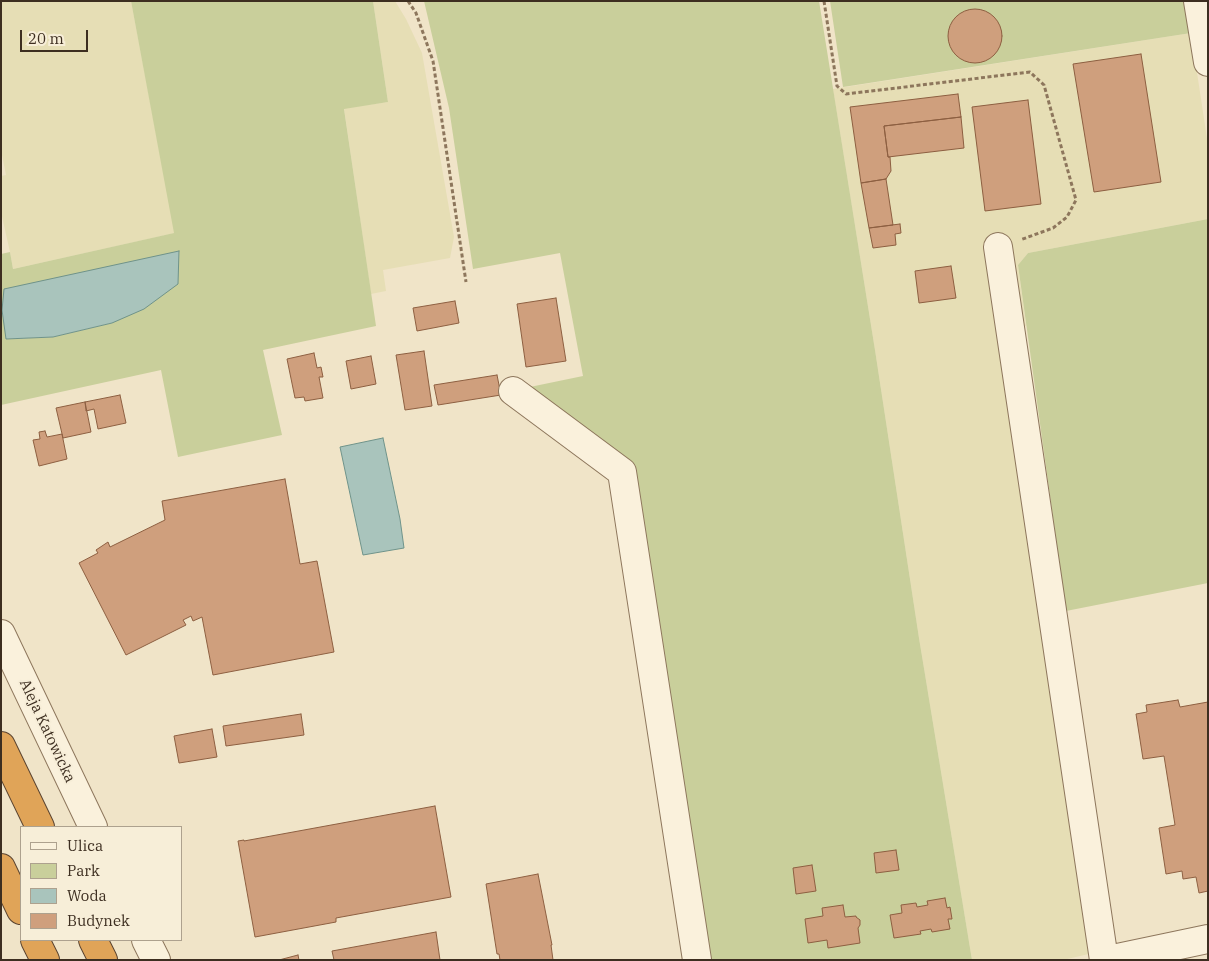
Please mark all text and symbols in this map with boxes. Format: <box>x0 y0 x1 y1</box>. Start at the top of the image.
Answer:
scale bar <box>22 20 90 52</box>
text: 20 m <box>28 29 64 48</box>
street label: Aleja Katowicka <box>15 676 79 786</box>
legend <box>20 826 182 941</box>
text: Ulica <box>67 836 103 855</box>
text: Park <box>67 861 100 880</box>
text: Woda <box>67 886 107 905</box>
text: Budynek <box>67 911 130 930</box>

